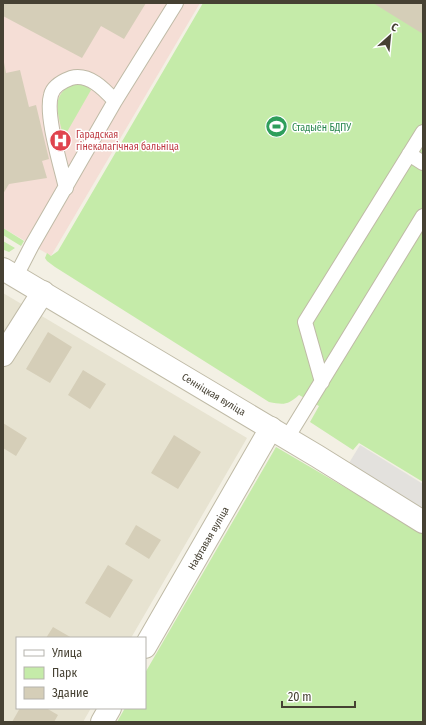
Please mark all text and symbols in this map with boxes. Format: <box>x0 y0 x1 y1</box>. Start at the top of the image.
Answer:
north arrow <box>370 16 410 56</box>
text: С <box>389 20 400 35</box>
sports icon: Стадыён БДПУ <box>264 114 290 140</box>
place label: Стадыён БДПУ <box>292 122 351 134</box>
hospital icon: Гарадская гінекалагічная бальніца <box>48 127 74 153</box>
place label: Гарадская гінекалагічная бальніца <box>76 129 179 153</box>
street label: Сенніцкая вуліца <box>179 370 248 419</box>
street label: Нафтавая вуліца <box>185 504 232 572</box>
legend <box>16 637 146 709</box>
text: Улица <box>51 646 82 660</box>
text: Парк <box>52 666 78 680</box>
scale bar <box>282 683 355 709</box>
text: Здание <box>52 686 88 700</box>
text: 20 m <box>288 690 312 704</box>

